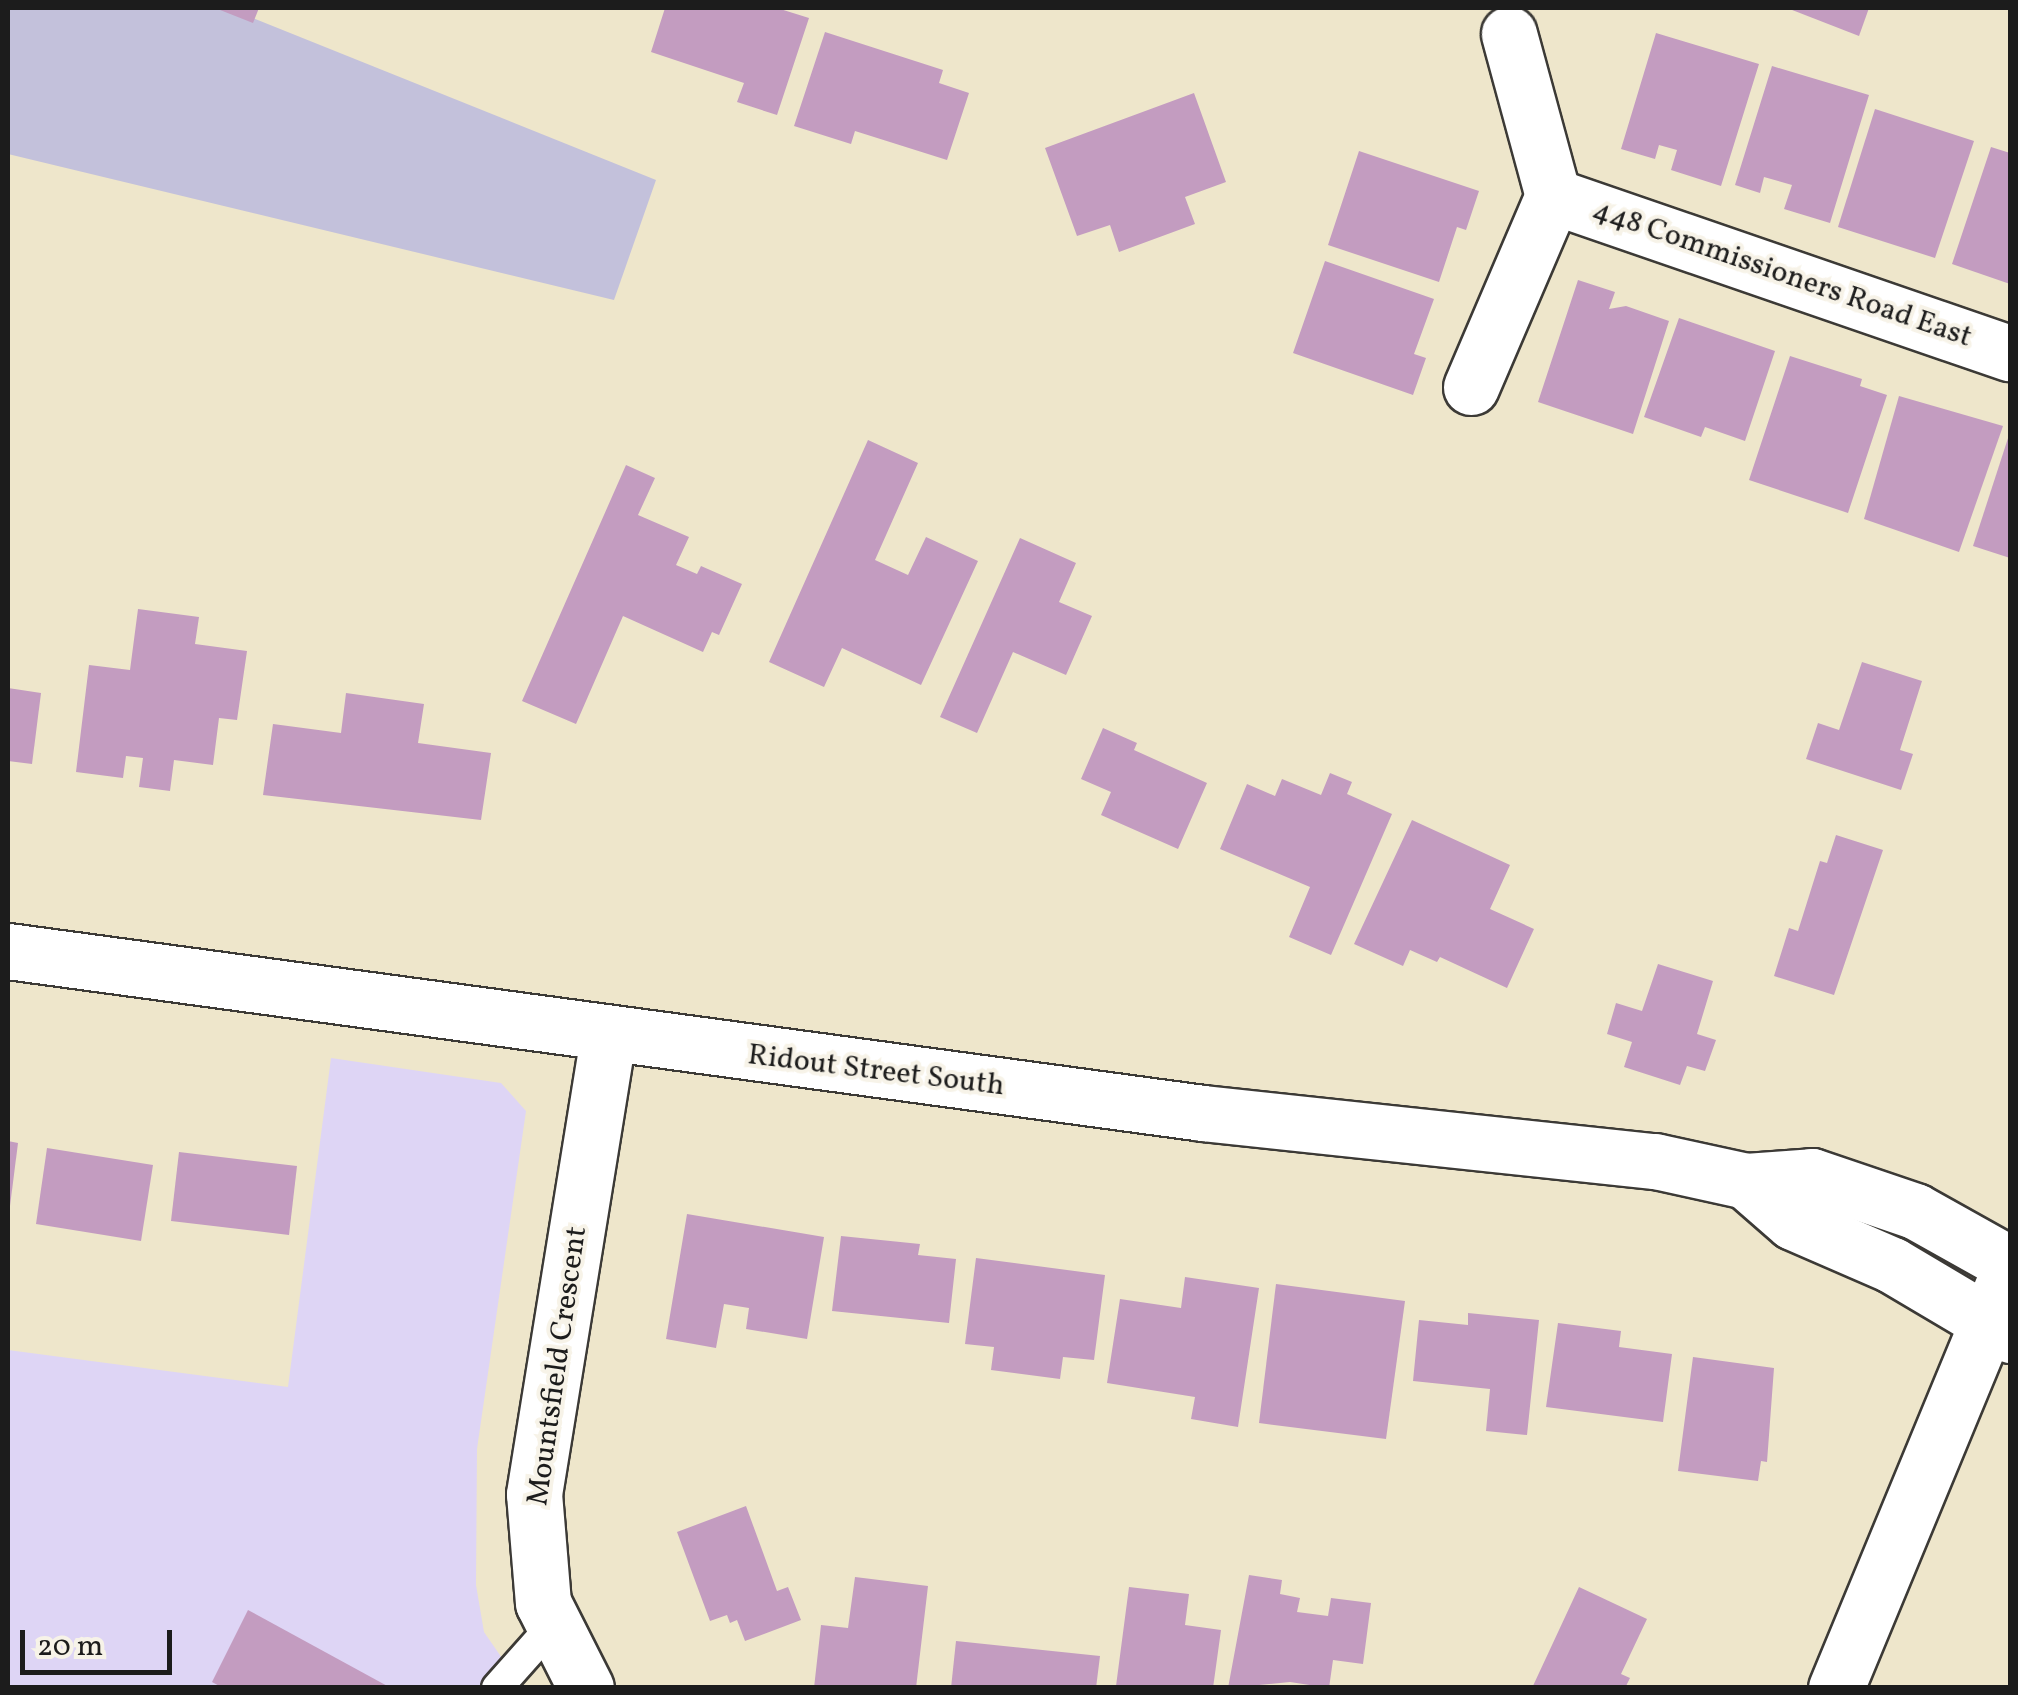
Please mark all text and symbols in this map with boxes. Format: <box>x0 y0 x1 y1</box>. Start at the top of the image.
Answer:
street label: 448 Commissioners Road East <box>1588 192 1976 356</box>
street label: Ridout Street South <box>746 1037 1006 1105</box>
street label: Mountsfield Crescent <box>521 1224 595 1508</box>
scale bar <box>25 1610 178 1672</box>
text: 20 m <box>37 1626 103 1668</box>

